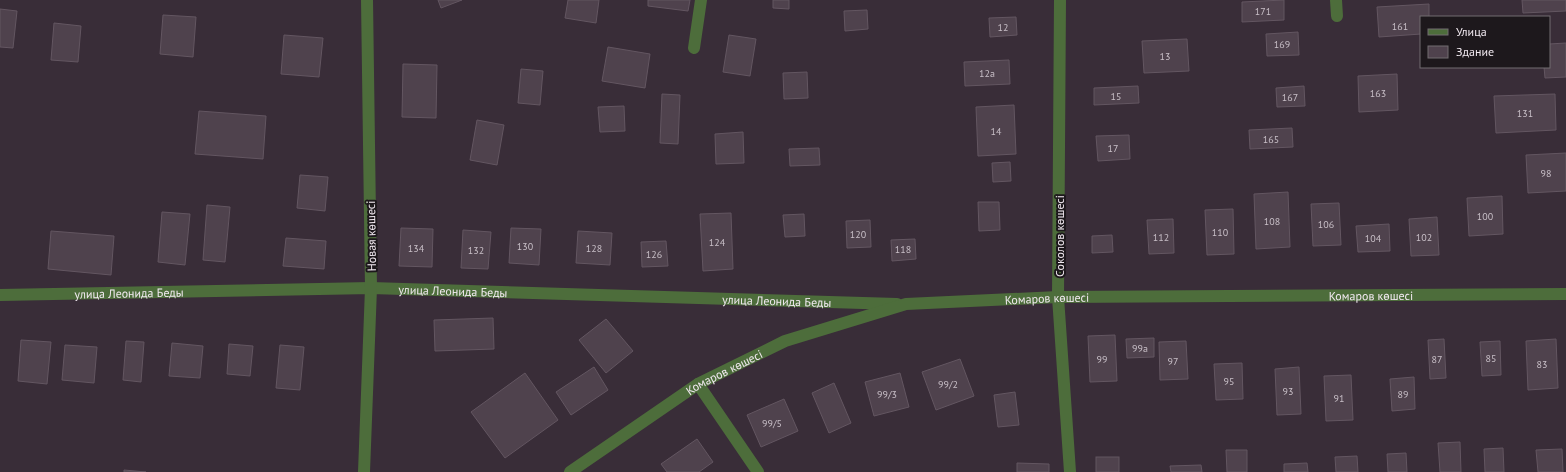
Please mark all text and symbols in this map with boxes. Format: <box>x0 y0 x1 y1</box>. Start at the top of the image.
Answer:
house number: 171 <box>1255 5 1271 18</box>
legend <box>1420 16 1550 68</box>
house number: 161 <box>1392 20 1408 33</box>
house number: 12 <box>998 21 1008 34</box>
text: Улица <box>1456 24 1487 39</box>
house number: 169 <box>1274 38 1290 51</box>
text: Здание <box>1456 44 1494 59</box>
house number: 13 <box>1160 50 1170 63</box>
house number: 12а <box>979 67 995 80</box>
house number: 163 <box>1370 87 1386 100</box>
house number: 15 <box>1111 90 1121 103</box>
house number: 167 <box>1282 91 1298 104</box>
house number: 131 <box>1517 107 1533 120</box>
house number: 14 <box>991 125 1002 138</box>
house number: 165 <box>1263 133 1279 146</box>
house number: 17 <box>1108 142 1118 155</box>
house number: 98 <box>1541 167 1551 180</box>
street label: Соколов көшесі <box>1052 195 1067 277</box>
street label: Новая көшесі <box>363 200 379 272</box>
house number: 100 <box>1477 210 1494 223</box>
house number: 108 <box>1264 215 1280 228</box>
house number: 106 <box>1318 218 1334 231</box>
house number: 110 <box>1212 226 1229 239</box>
house number: 120 <box>850 228 867 241</box>
house number: 112 <box>1153 231 1169 244</box>
house number: 102 <box>1416 231 1432 244</box>
house number: 104 <box>1365 232 1382 245</box>
house number: 124 <box>709 236 726 249</box>
house number: 130 <box>517 240 534 253</box>
house number: 134 <box>408 242 425 255</box>
house number: 128 <box>586 242 602 255</box>
house number: 118 <box>895 243 911 256</box>
house number: 132 <box>468 244 484 257</box>
house number: 126 <box>646 248 662 261</box>
street label: улица Леонида Беды <box>398 281 508 300</box>
street label: улица Леонида Беды <box>74 284 184 301</box>
street label: Комаров көшесі <box>1329 287 1413 303</box>
street label: Комаров көшесі <box>1004 289 1089 307</box>
street label: улица Леонида Беды <box>722 291 832 309</box>
house number: 99а <box>1132 342 1148 355</box>
street label: Комаров көшесі <box>683 346 765 398</box>
house number: 85 <box>1486 352 1496 365</box>
house number: 99 <box>1097 353 1107 366</box>
house number: 87 <box>1432 353 1442 366</box>
house number: 97 <box>1168 355 1178 368</box>
house number: 83 <box>1537 358 1547 371</box>
house number: 95 <box>1224 375 1234 388</box>
house number: 99/2 <box>938 378 958 391</box>
house number: 93 <box>1283 385 1293 398</box>
house number: 99/3 <box>877 388 897 401</box>
house number: 89 <box>1398 388 1408 401</box>
house number: 91 <box>1334 392 1344 405</box>
house number: 99/5 <box>762 417 782 430</box>

